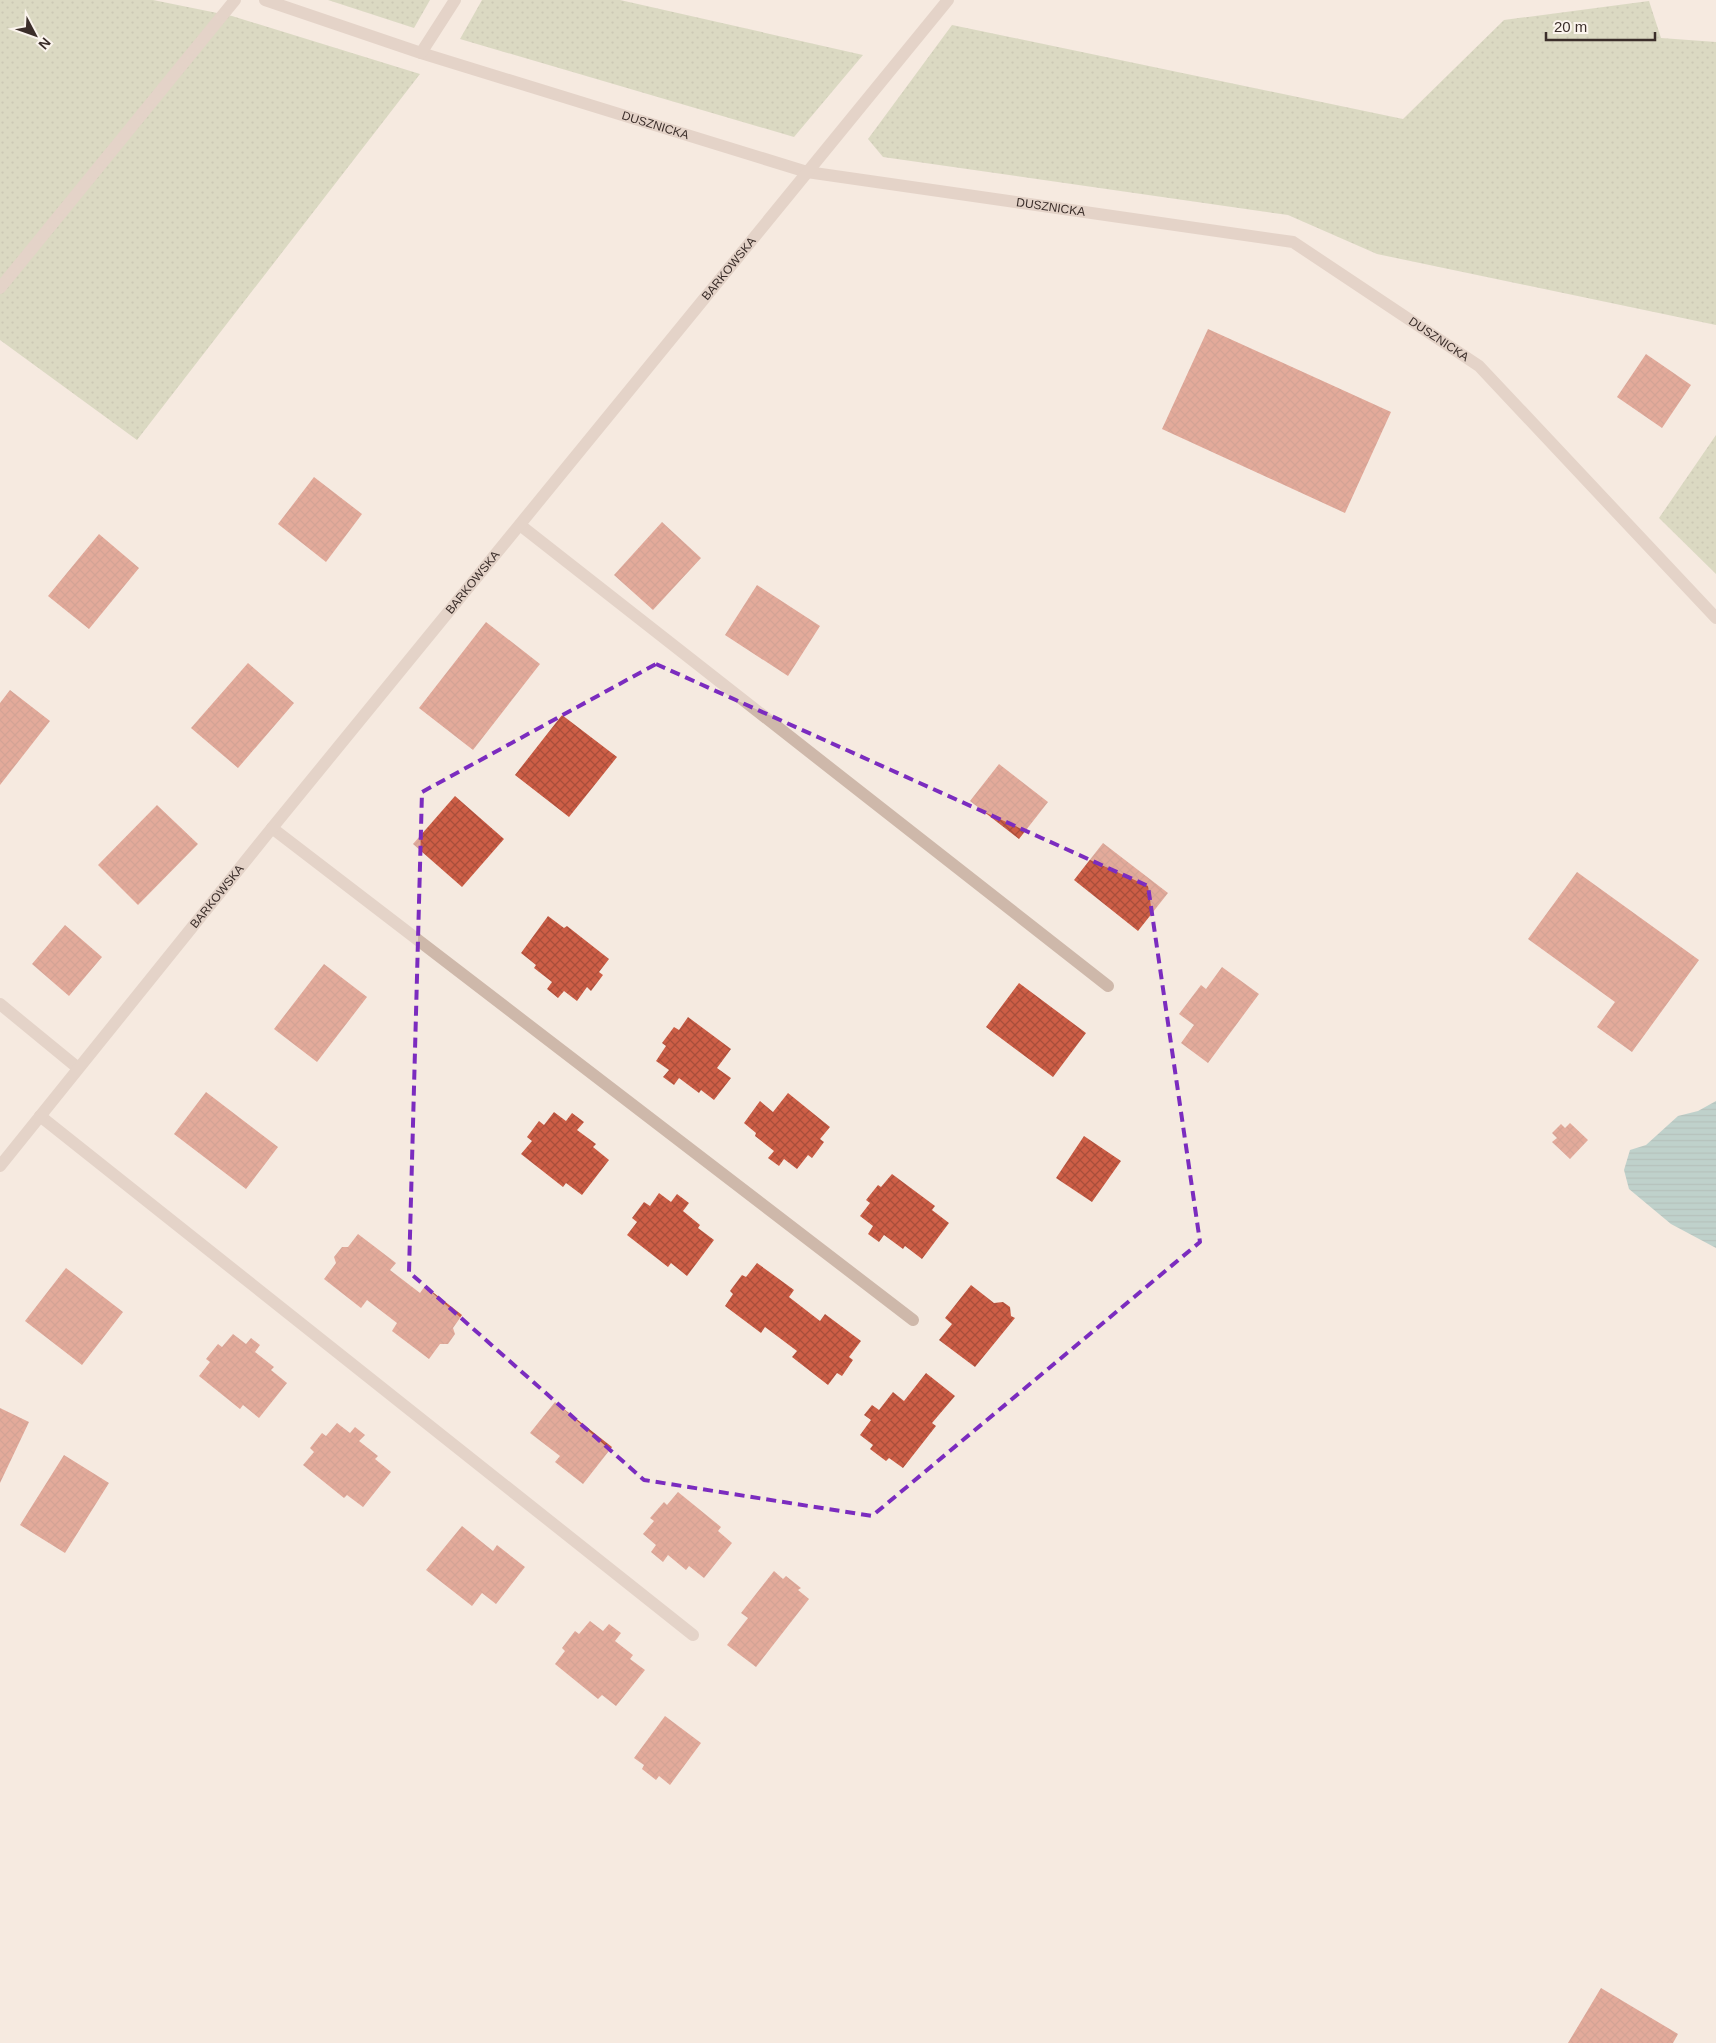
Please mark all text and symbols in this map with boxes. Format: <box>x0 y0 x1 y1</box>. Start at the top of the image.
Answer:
north arrow <box>10 10 60 60</box>
scale bar <box>1546 10 1655 42</box>
text: 20 m <box>1554 18 1587 35</box>
text: N <box>35 34 54 53</box>
street label: DUSZNICKA <box>620 108 691 142</box>
street label: DUSZNICKA <box>1015 195 1086 219</box>
street label: BARKOWSKA <box>699 234 759 303</box>
street label: DUSZNICKA <box>1406 314 1472 364</box>
street label: BARKOWSKA <box>443 548 502 617</box>
street label: BARKOWSKA <box>187 862 247 931</box>

